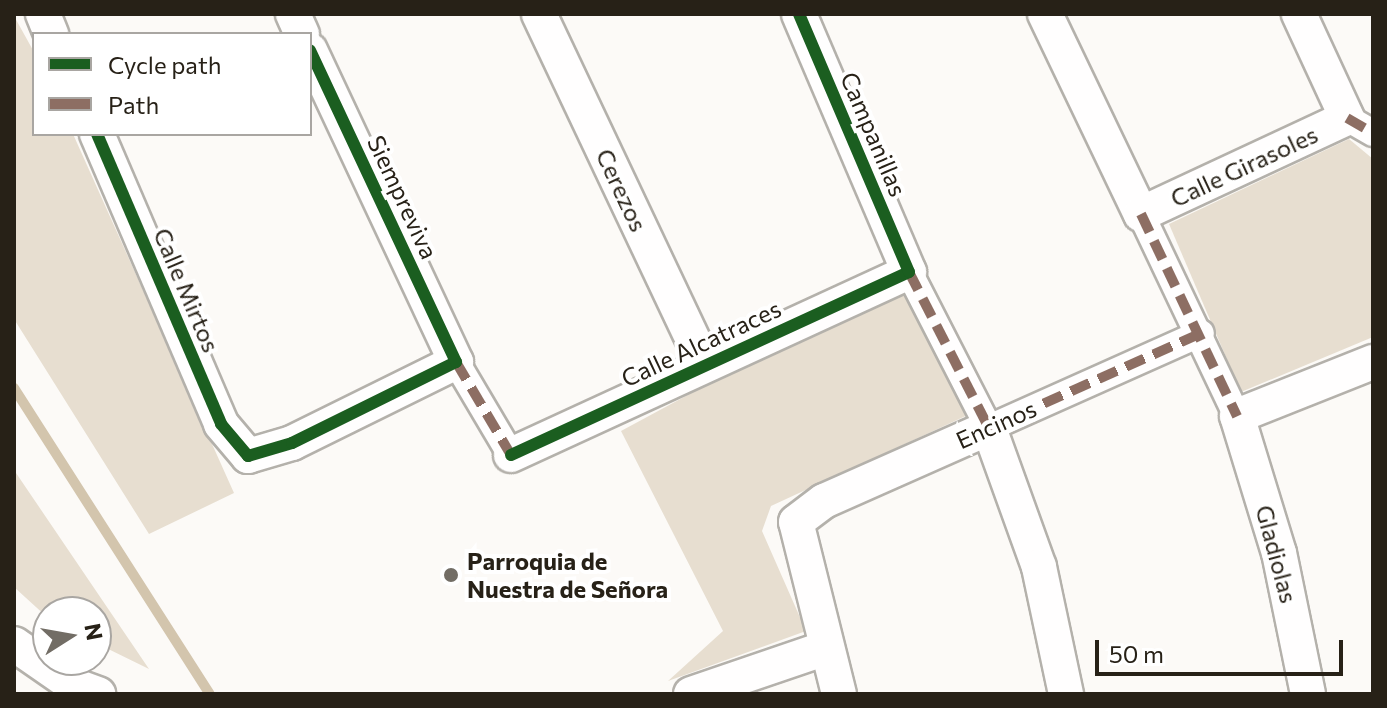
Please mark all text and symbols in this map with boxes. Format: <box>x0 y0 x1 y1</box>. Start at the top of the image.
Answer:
legend <box>32 32 312 136</box>
text: Cycle path <box>108 50 222 79</box>
street label: Campanillas <box>835 67 913 201</box>
text: Path <box>108 90 159 119</box>
street label: Calle Girasoles <box>1166 119 1322 213</box>
street label: Siempreviva <box>362 131 444 263</box>
street label: Cerezos <box>590 144 654 236</box>
street label: Calle Mirtos <box>148 224 226 356</box>
street label: Calle Alcatraces <box>617 293 785 393</box>
street label: Encinos <box>951 394 1041 454</box>
street label: Gladiolas <box>1250 502 1304 606</box>
place label: Parroquia de Nuestra de Señora <box>467 547 668 603</box>
marker: Parroquia de Nuestra de Señora <box>442 566 460 584</box>
north arrow <box>32 596 112 676</box>
text: N <box>79 621 109 642</box>
scale bar <box>1099 624 1347 674</box>
text: 50 m <box>1109 639 1164 668</box>

